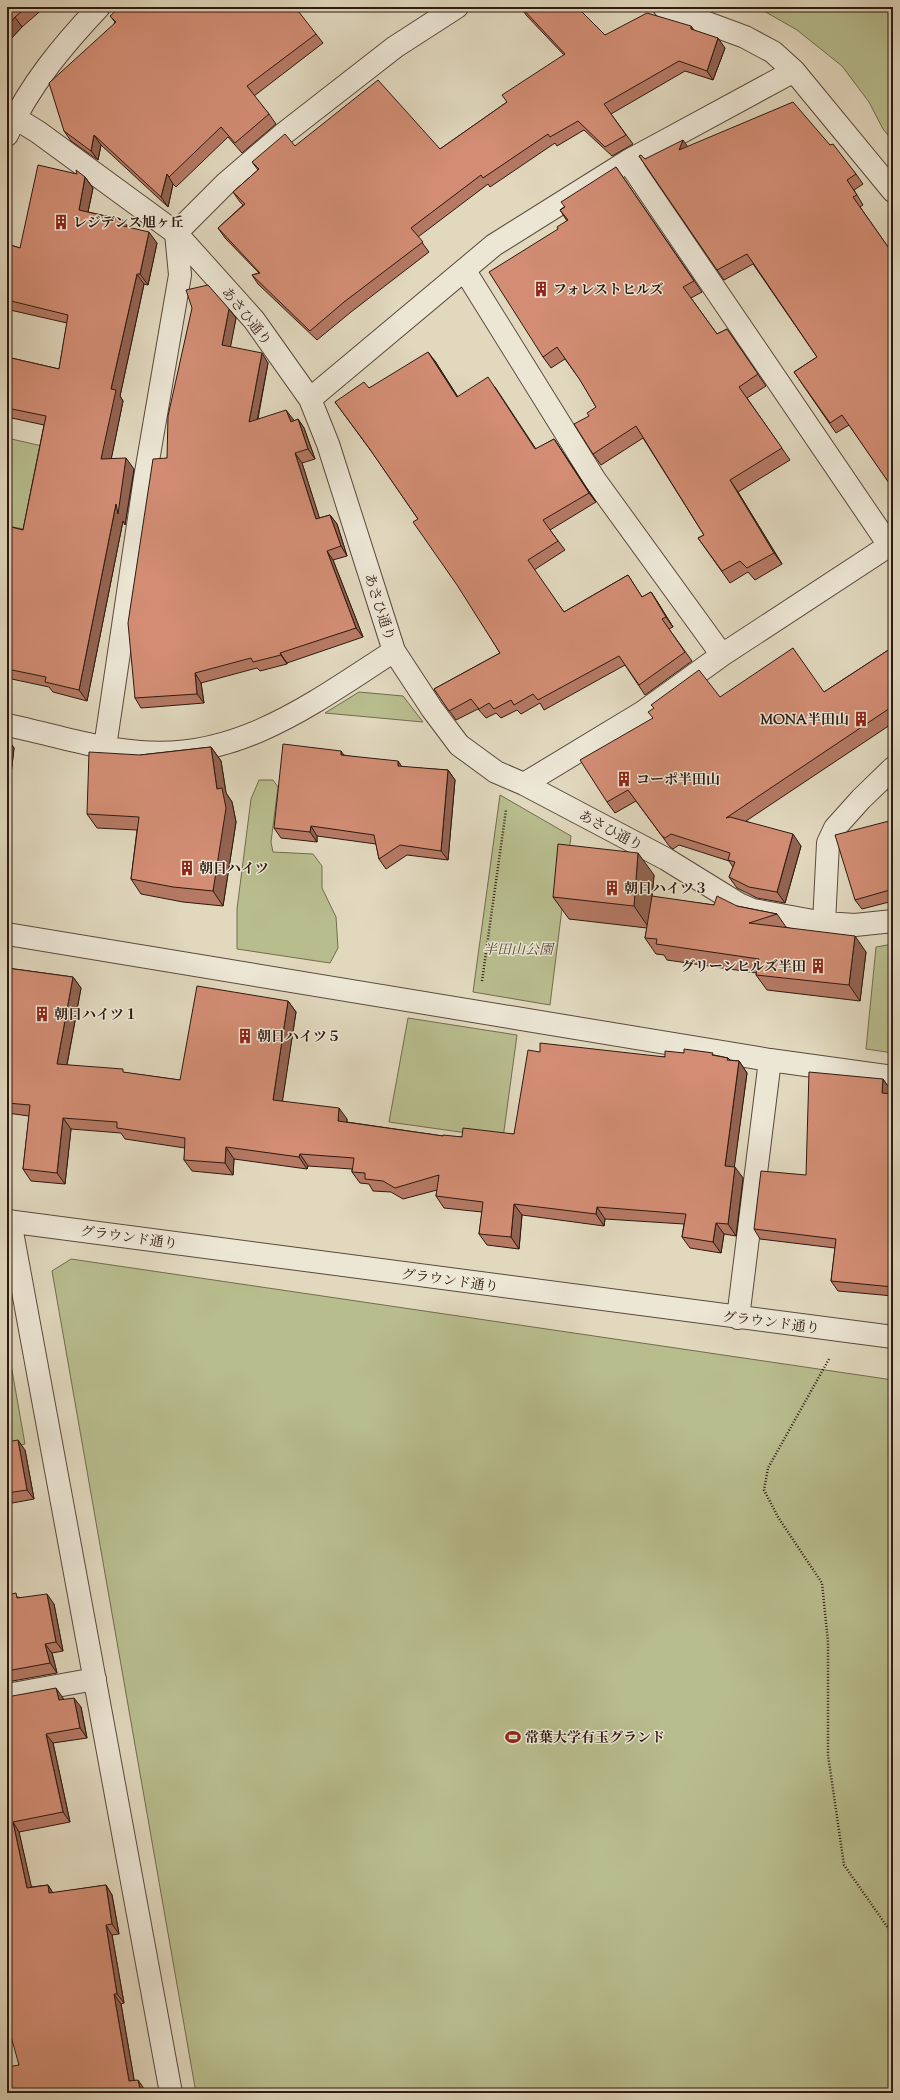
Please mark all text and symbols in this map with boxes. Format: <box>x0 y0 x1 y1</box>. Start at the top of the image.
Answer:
building icon: レジデンス旭ヶ丘 <box>52 213 70 231</box>
place label: レジデンス旭ヶ丘 <box>73 214 184 234</box>
building icon: フォレストヒルズ <box>532 280 550 298</box>
place label: フォレストヒルズ <box>553 281 663 301</box>
street label: あさひ通り <box>216 284 275 351</box>
street label: あさひ通り <box>358 571 398 644</box>
building icon: MONA半田山 <box>852 710 870 728</box>
place label: MONA半田山 <box>760 711 849 731</box>
building icon: コーポ半田山 <box>615 770 633 788</box>
place label: コーポ半田山 <box>636 771 720 791</box>
street label: あさひ通り <box>574 807 646 857</box>
building icon: 朝日ハイツ <box>178 859 196 877</box>
place label: 朝日ハイツ <box>199 860 269 880</box>
building icon: 朝日ハイツ３ <box>603 879 621 897</box>
place label: 朝日ハイツ３ <box>624 880 708 900</box>
park label: 半田山公園 <box>483 941 555 961</box>
building icon: グリーンヒルズ半田 <box>809 957 827 975</box>
place label: グリーンヒルズ半田 <box>681 958 806 978</box>
building icon: 朝日ハイツ１ <box>33 1005 51 1023</box>
place label: 朝日ハイツ１ <box>54 1006 138 1026</box>
building icon: 朝日ハイツ５ <box>236 1027 254 1045</box>
place label: 朝日ハイツ５ <box>257 1028 341 1048</box>
street label: グラウンド通り <box>79 1222 179 1256</box>
street label: グラウンド通り <box>400 1265 500 1299</box>
street label: グラウンド通り <box>721 1308 821 1340</box>
sports icon: 常葉大学有玉グランド <box>504 1728 522 1746</box>
place label: 常葉大学有玉グランド <box>525 1729 665 1749</box>

